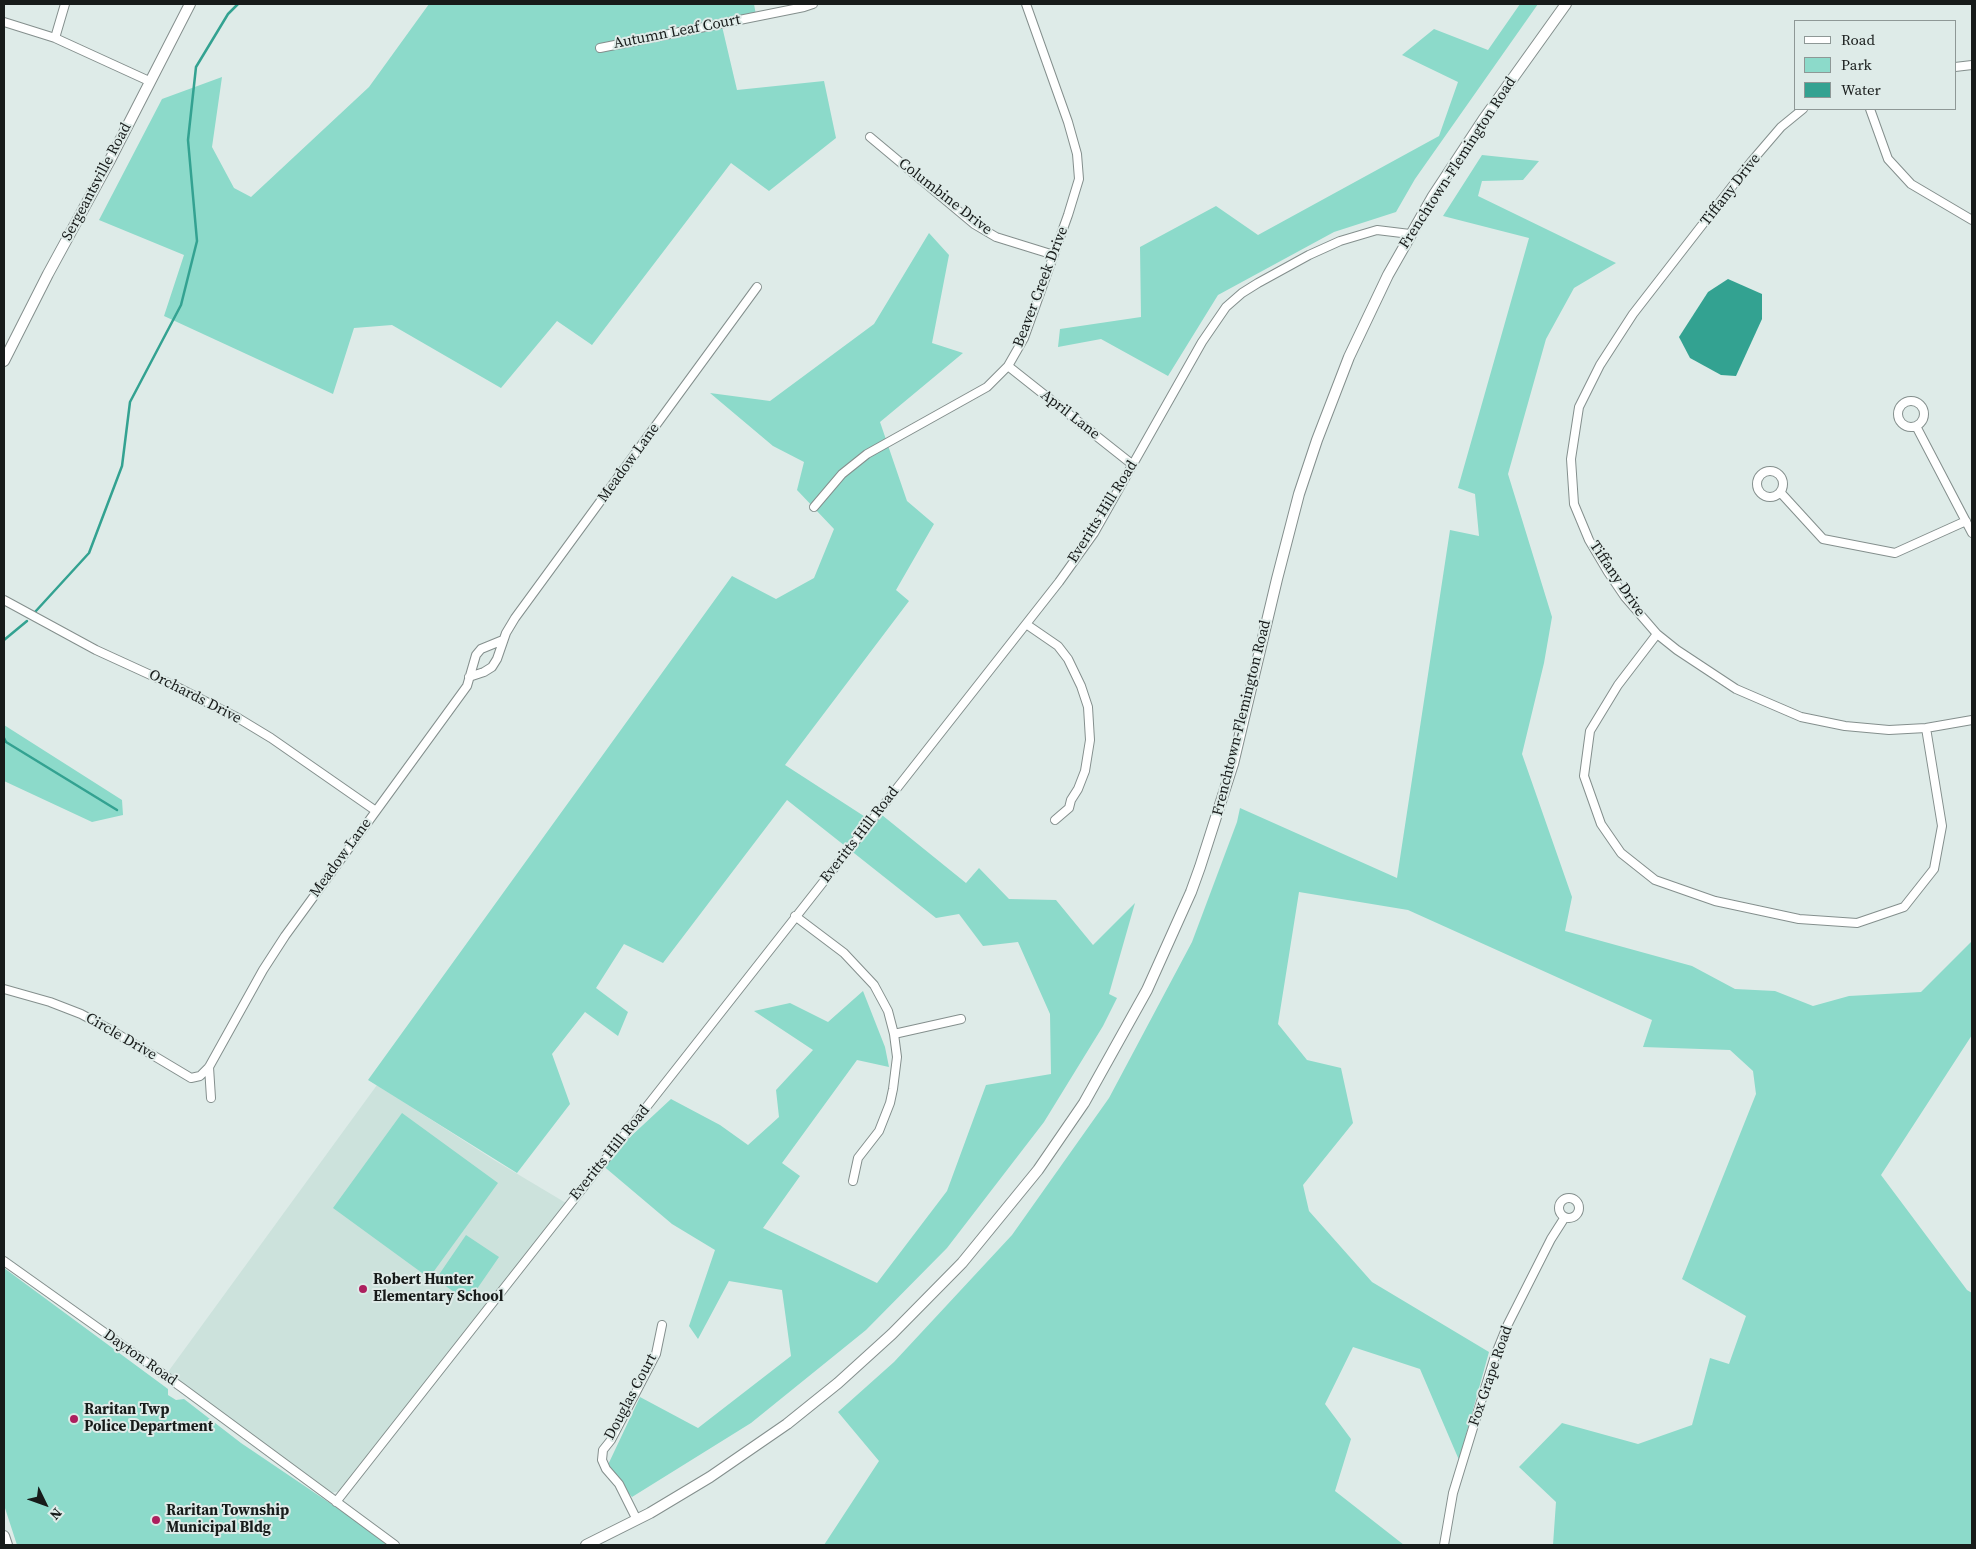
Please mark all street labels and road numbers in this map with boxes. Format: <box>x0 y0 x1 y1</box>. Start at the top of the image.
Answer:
street label: Autumn Leaf Court <box>612 11 742 53</box>
street label: Frenchtown-Flemington Road <box>1396 74 1520 252</box>
street label: Sergeantsville Road <box>58 120 136 244</box>
street label: Tiffany Drive <box>1697 150 1765 230</box>
street label: Columbine Drive <box>895 155 995 239</box>
street label: Beaver Creek Drive <box>1010 224 1072 350</box>
street label: April Lane <box>1037 386 1103 444</box>
street label: Meadow Lane <box>594 420 664 506</box>
street label: Everitts Hill Road <box>1064 458 1142 566</box>
street label: Tiffany Drive <box>1585 538 1649 620</box>
street label: Frenchtown-Flemington Road <box>1209 618 1275 818</box>
street label: Orchards Drive <box>146 666 244 728</box>
street label: Everitts Hill Road <box>817 783 903 887</box>
street label: Meadow Lane <box>306 815 376 901</box>
street label: Circle Drive <box>82 1009 160 1065</box>
street label: Everitts Hill Road <box>566 1102 654 1204</box>
street label: Fox Grape Road <box>1465 1323 1517 1429</box>
street label: Dayton Road <box>100 1326 180 1390</box>
street label: Douglas Court <box>601 1351 661 1443</box>

